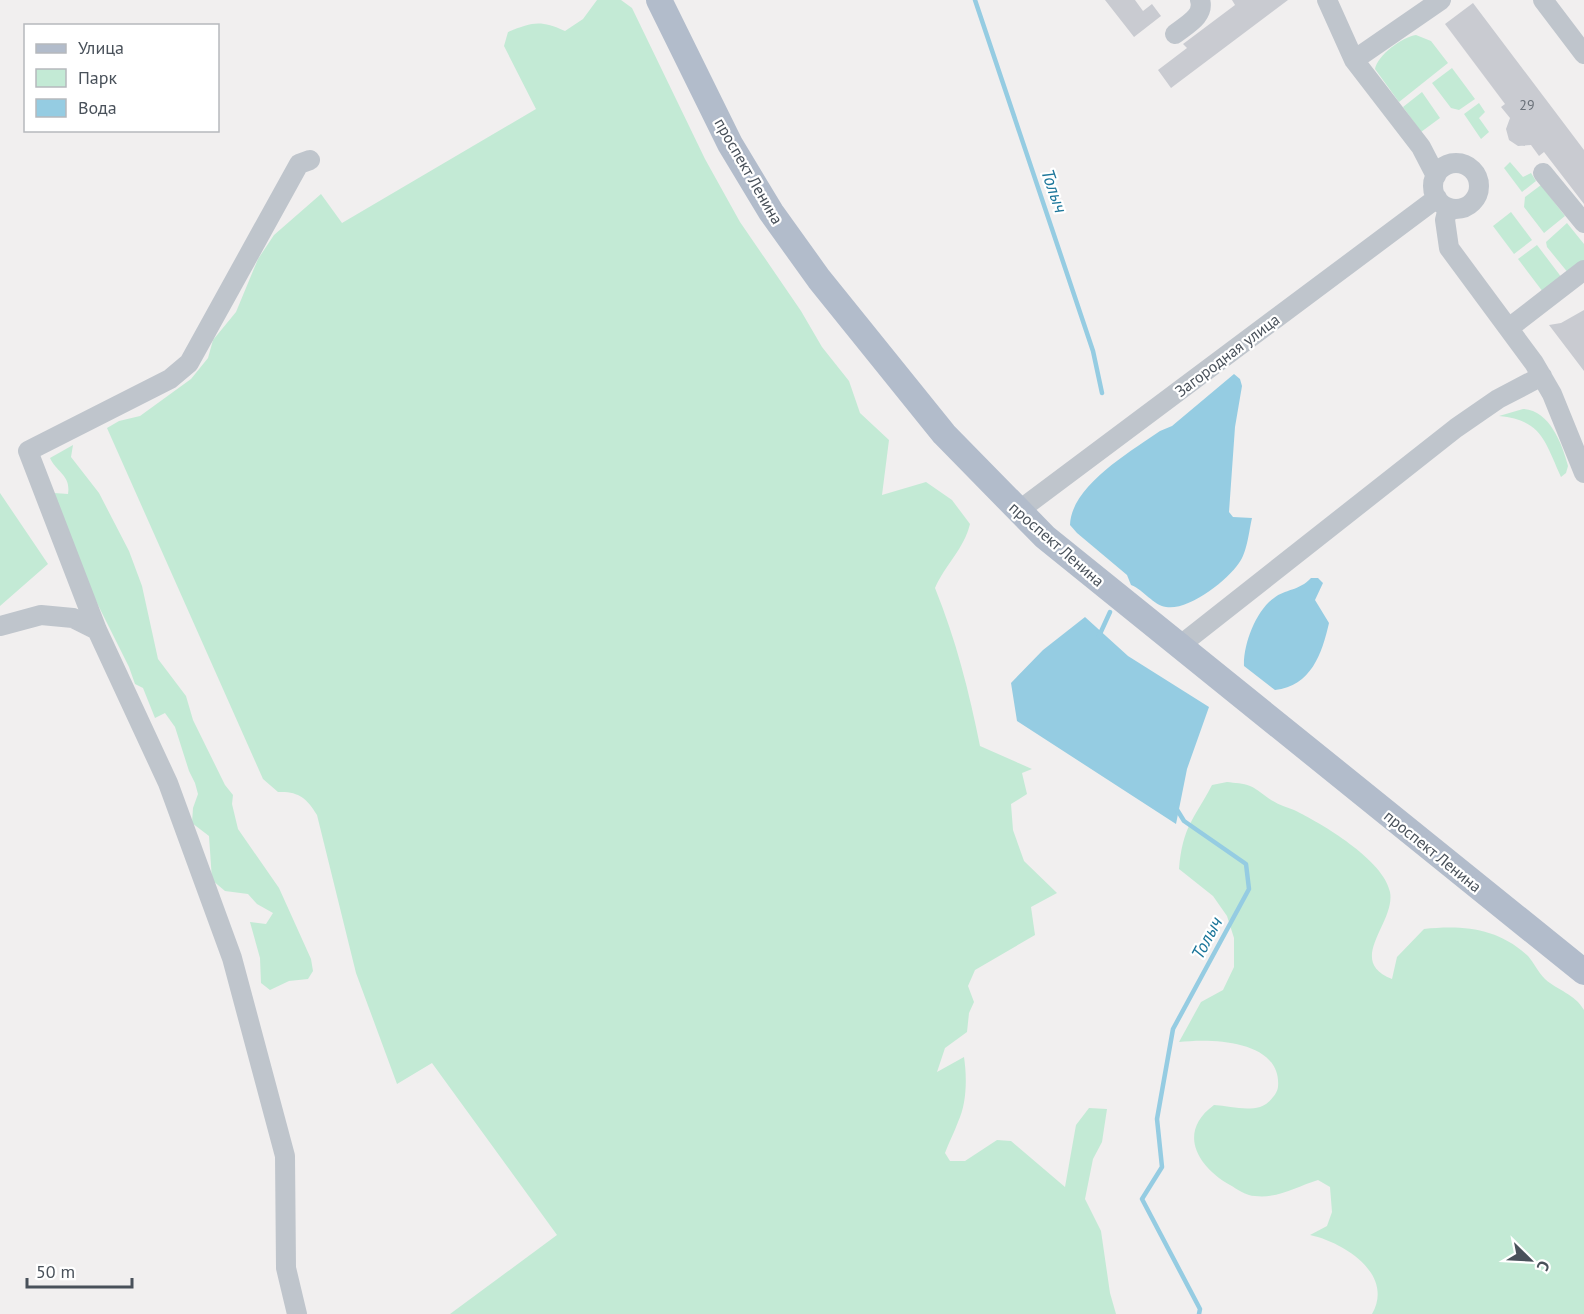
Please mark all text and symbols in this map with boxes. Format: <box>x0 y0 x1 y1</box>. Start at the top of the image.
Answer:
legend <box>24 24 219 132</box>
text: Улица <box>78 36 124 59</box>
text: Парк <box>78 66 118 89</box>
text: Вода <box>78 96 117 119</box>
house number: 29 <box>1519 96 1535 114</box>
street label: проспект Ленина <box>710 114 788 228</box>
water label: Толыч <box>1036 166 1073 216</box>
street label: Загородная улица <box>1171 309 1283 401</box>
street label: проспект Ленина <box>1005 497 1109 591</box>
street label: проспект Ленина <box>1380 806 1486 896</box>
water label: Толыч <box>1186 912 1228 963</box>
north arrow <box>1500 1230 1560 1290</box>
scale bar <box>27 1251 132 1289</box>
text: С <box>1533 1258 1555 1274</box>
text: 50 m <box>36 1260 75 1283</box>

